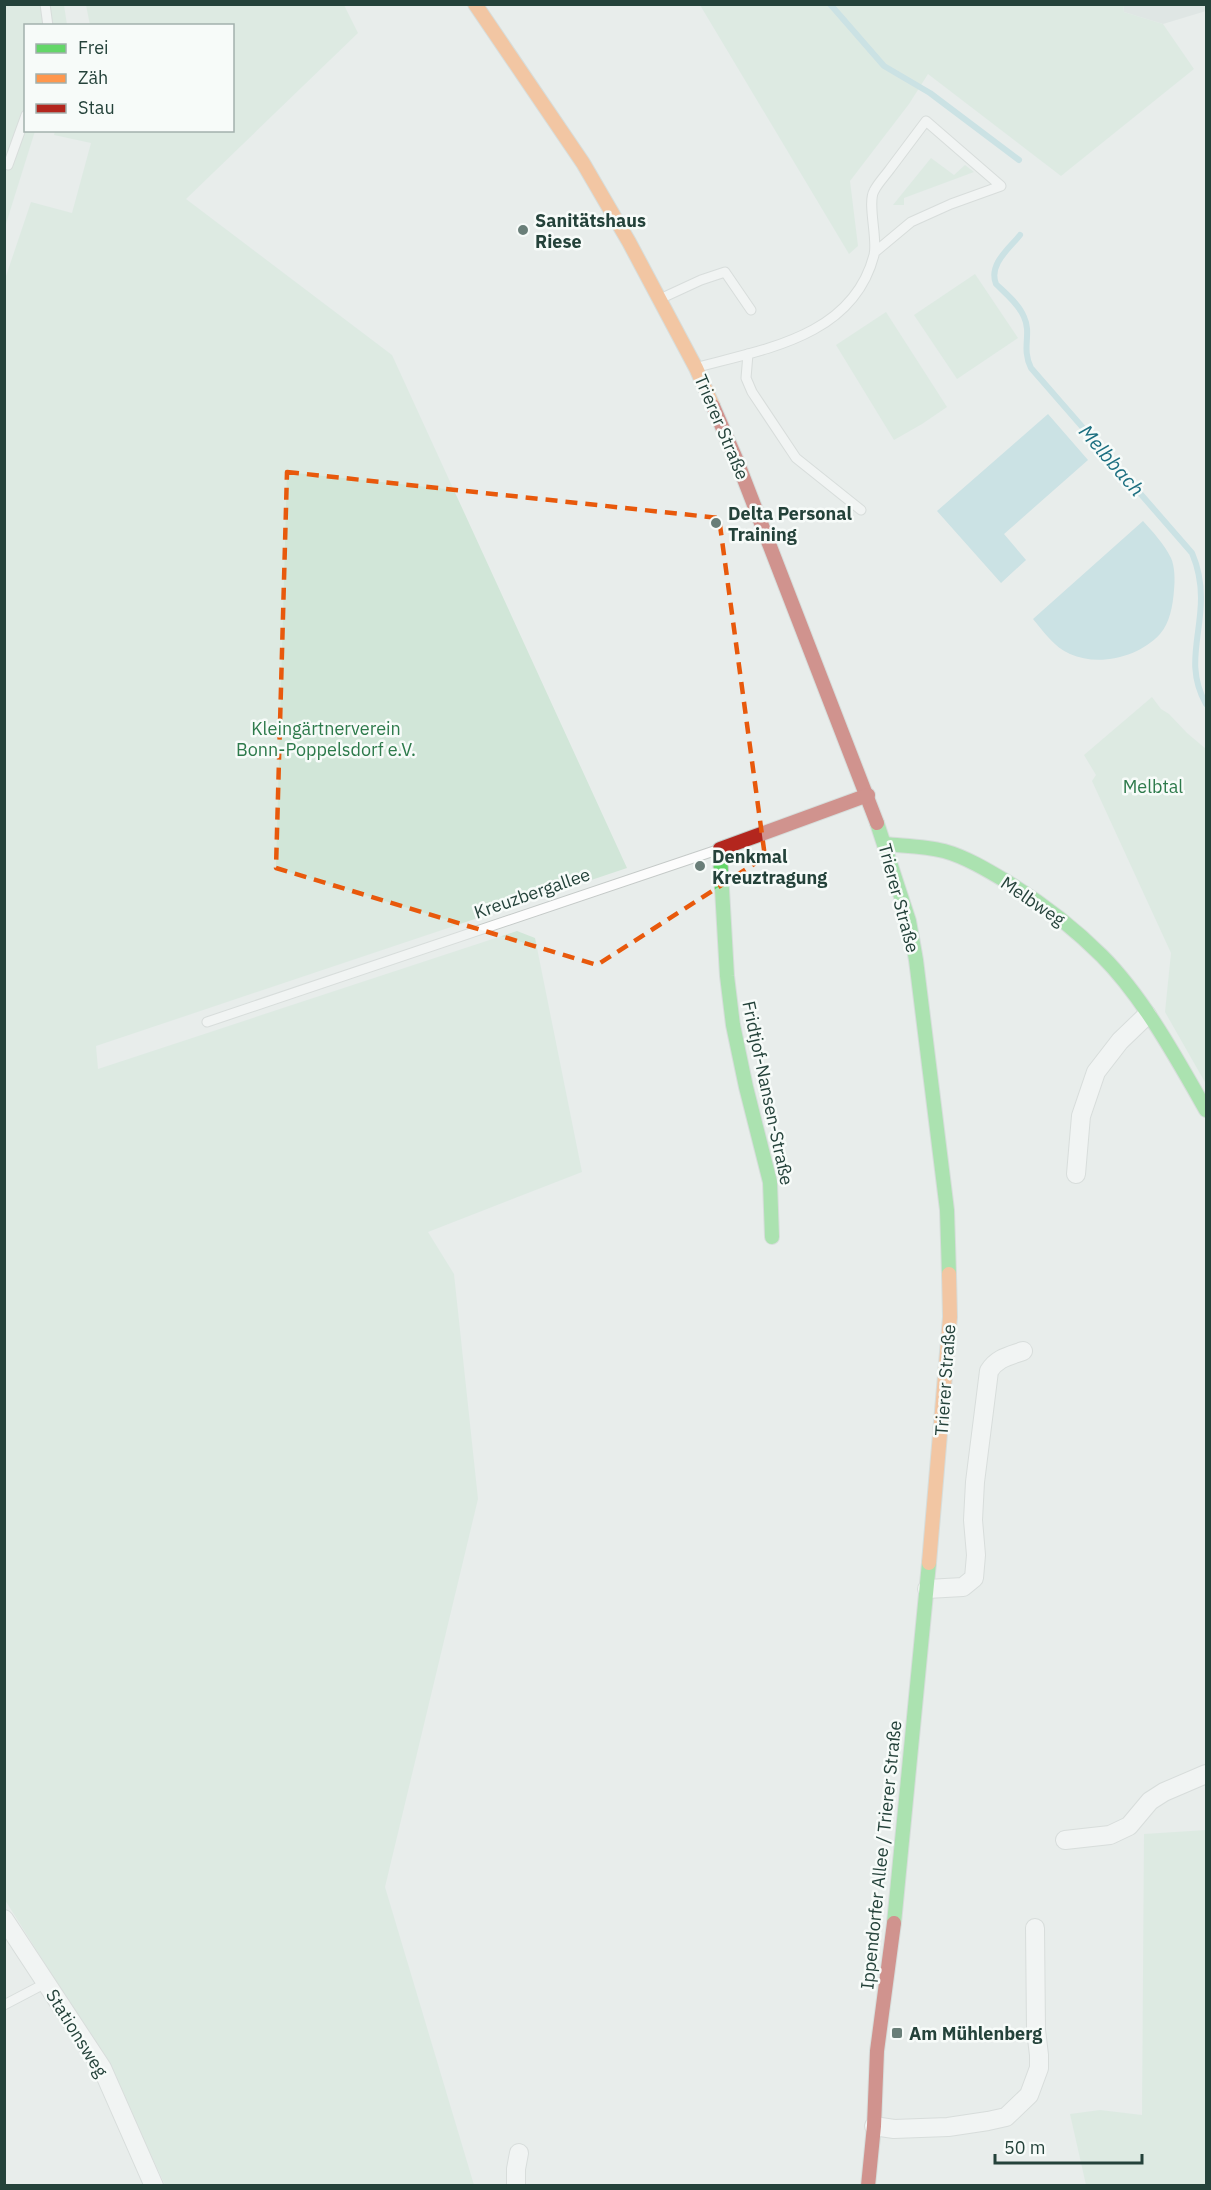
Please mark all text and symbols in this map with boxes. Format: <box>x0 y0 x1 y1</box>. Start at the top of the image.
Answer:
legend <box>24 24 234 132</box>
text: Frei <box>78 36 109 59</box>
text: Zäh <box>78 66 108 89</box>
text: Stau <box>78 96 115 119</box>
place label: Sanitätshaus Riese <box>535 209 646 253</box>
marker: Sanitätshaus Riese <box>516 223 530 237</box>
street label: Trierer Straße <box>690 371 755 483</box>
water label: Melbbach <box>1073 418 1151 502</box>
place label: Delta Personal Training <box>728 502 852 546</box>
marker: Delta Personal Training <box>709 516 723 530</box>
park label: Kleingärtnerverein Bonn-Poppelsdorf e.V. <box>236 717 416 761</box>
park label: Melbtal <box>1123 775 1183 798</box>
street label: Trierer Straße <box>873 841 925 955</box>
place label: Denkmal Kreuztragung <box>712 845 827 889</box>
marker: Denkmal Kreuztragung <box>693 859 707 873</box>
street label: Kreuzbergallee <box>471 862 593 924</box>
street label: Melbweg <box>996 871 1070 931</box>
street label: Fridtjof-Nansen-Straße <box>737 999 799 1187</box>
street label: Trierer Straße <box>930 1323 960 1437</box>
street label: Ippendorfer Allee / Trierer Straße <box>855 1719 907 1991</box>
street label: Stationsweg <box>41 1985 113 2082</box>
place label: Am Mühlenberg <box>909 2022 1042 2045</box>
marker: Am Mühlenberg <box>890 2026 904 2040</box>
scale bar <box>995 2127 1142 2165</box>
text: 50 m <box>1004 2136 1046 2159</box>

